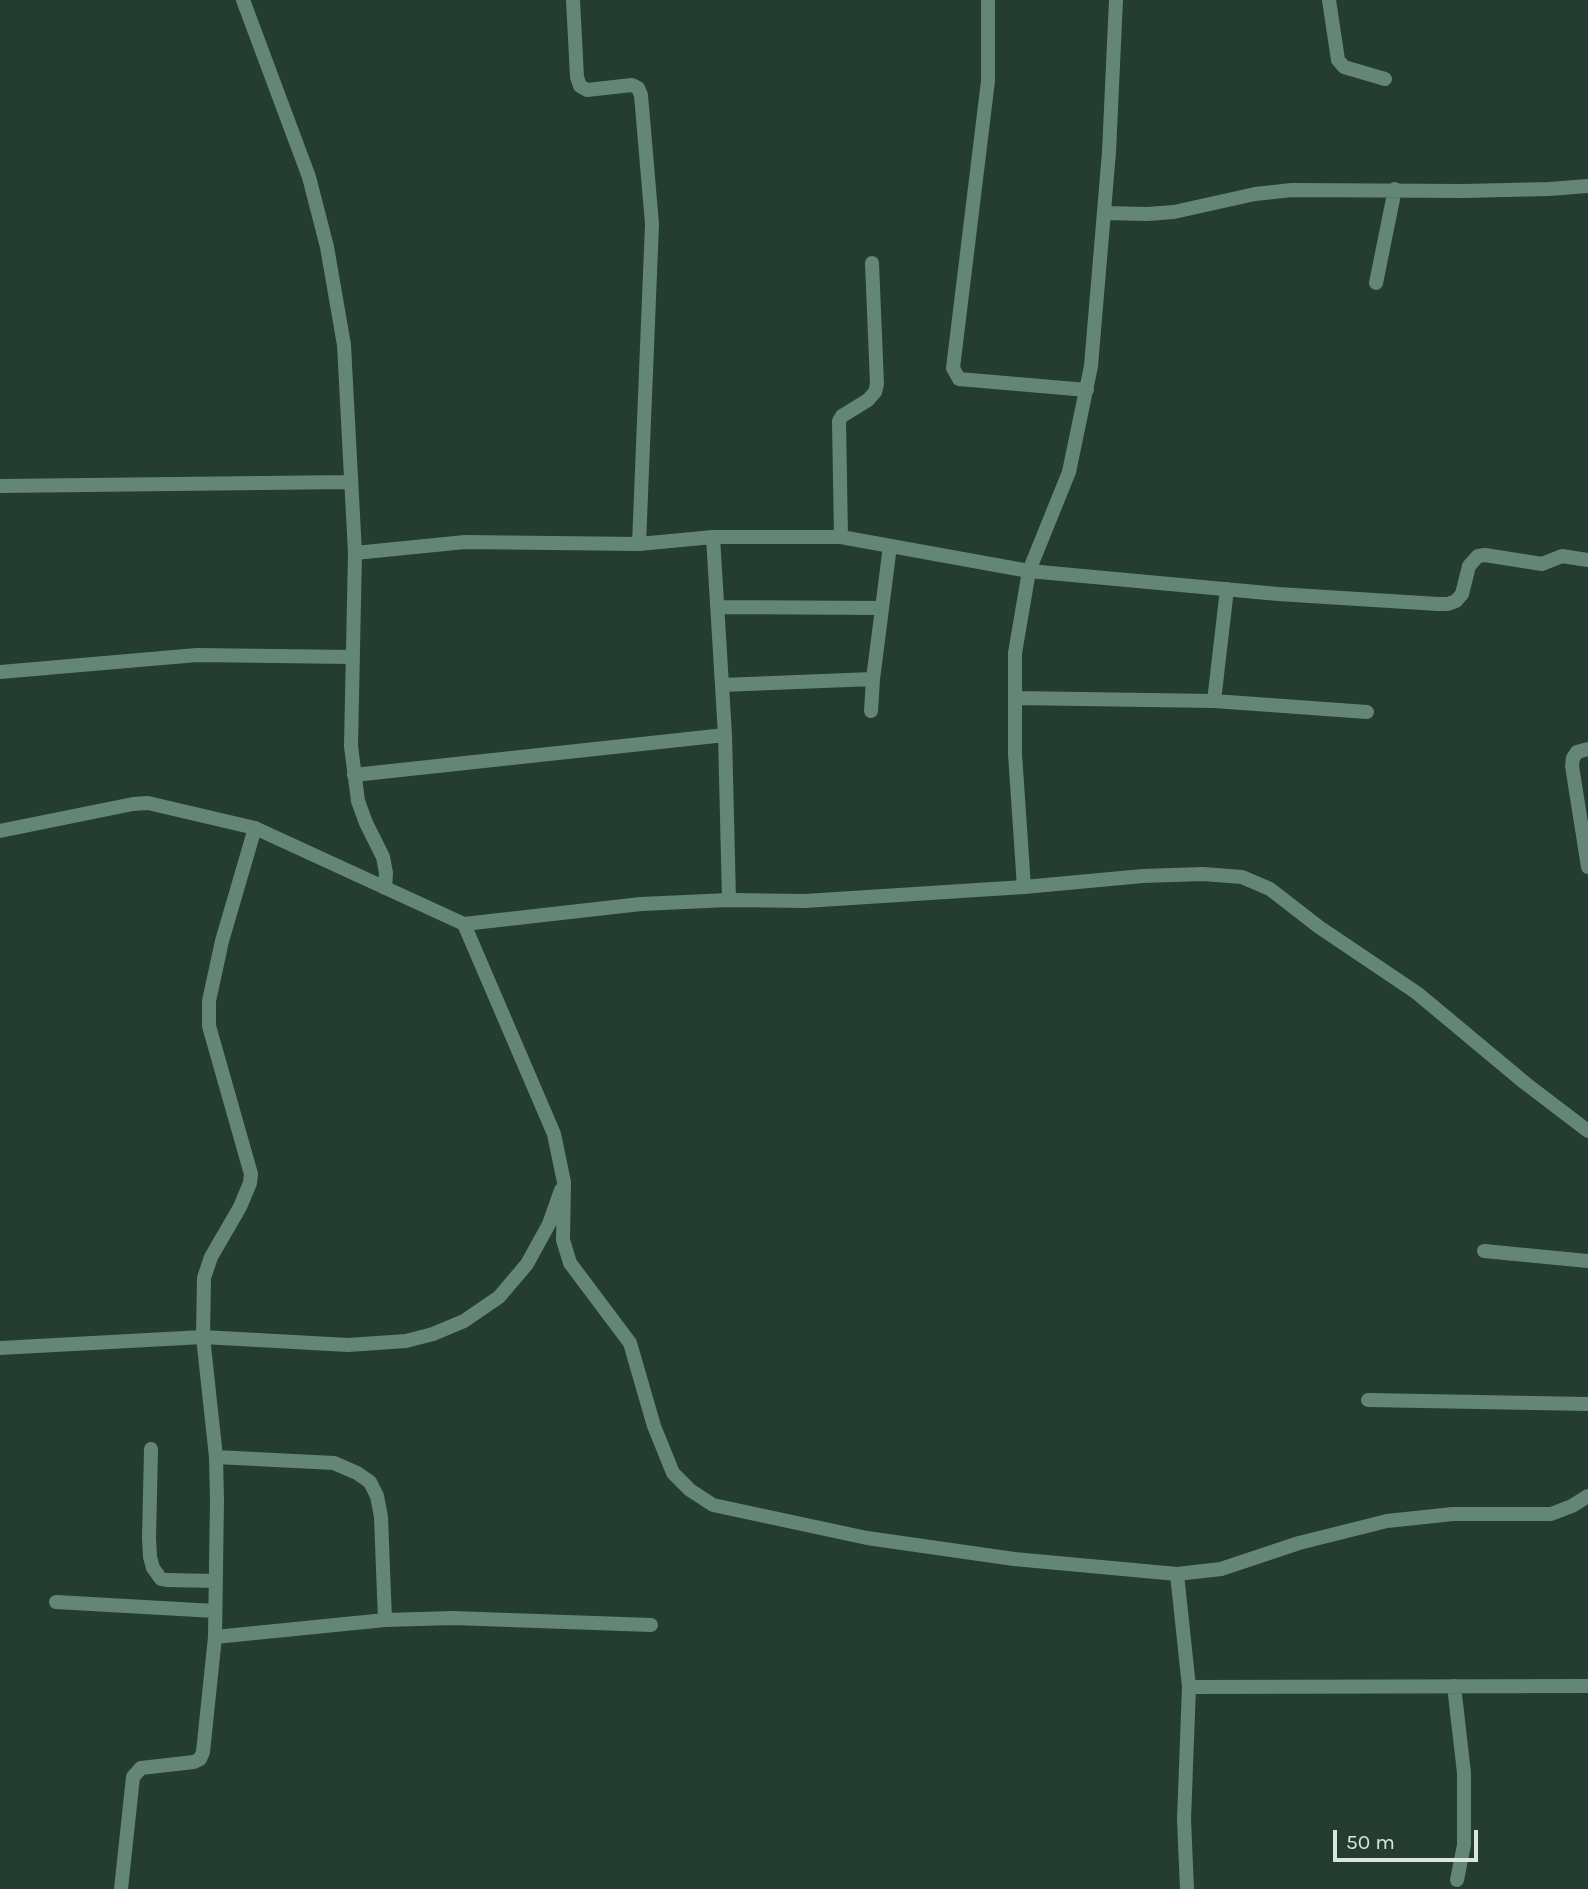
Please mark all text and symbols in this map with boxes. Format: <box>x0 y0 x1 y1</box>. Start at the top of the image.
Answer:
scale bar <box>1336 1815 1481 1859</box>
text: 50 m <box>1346 1830 1395 1854</box>

